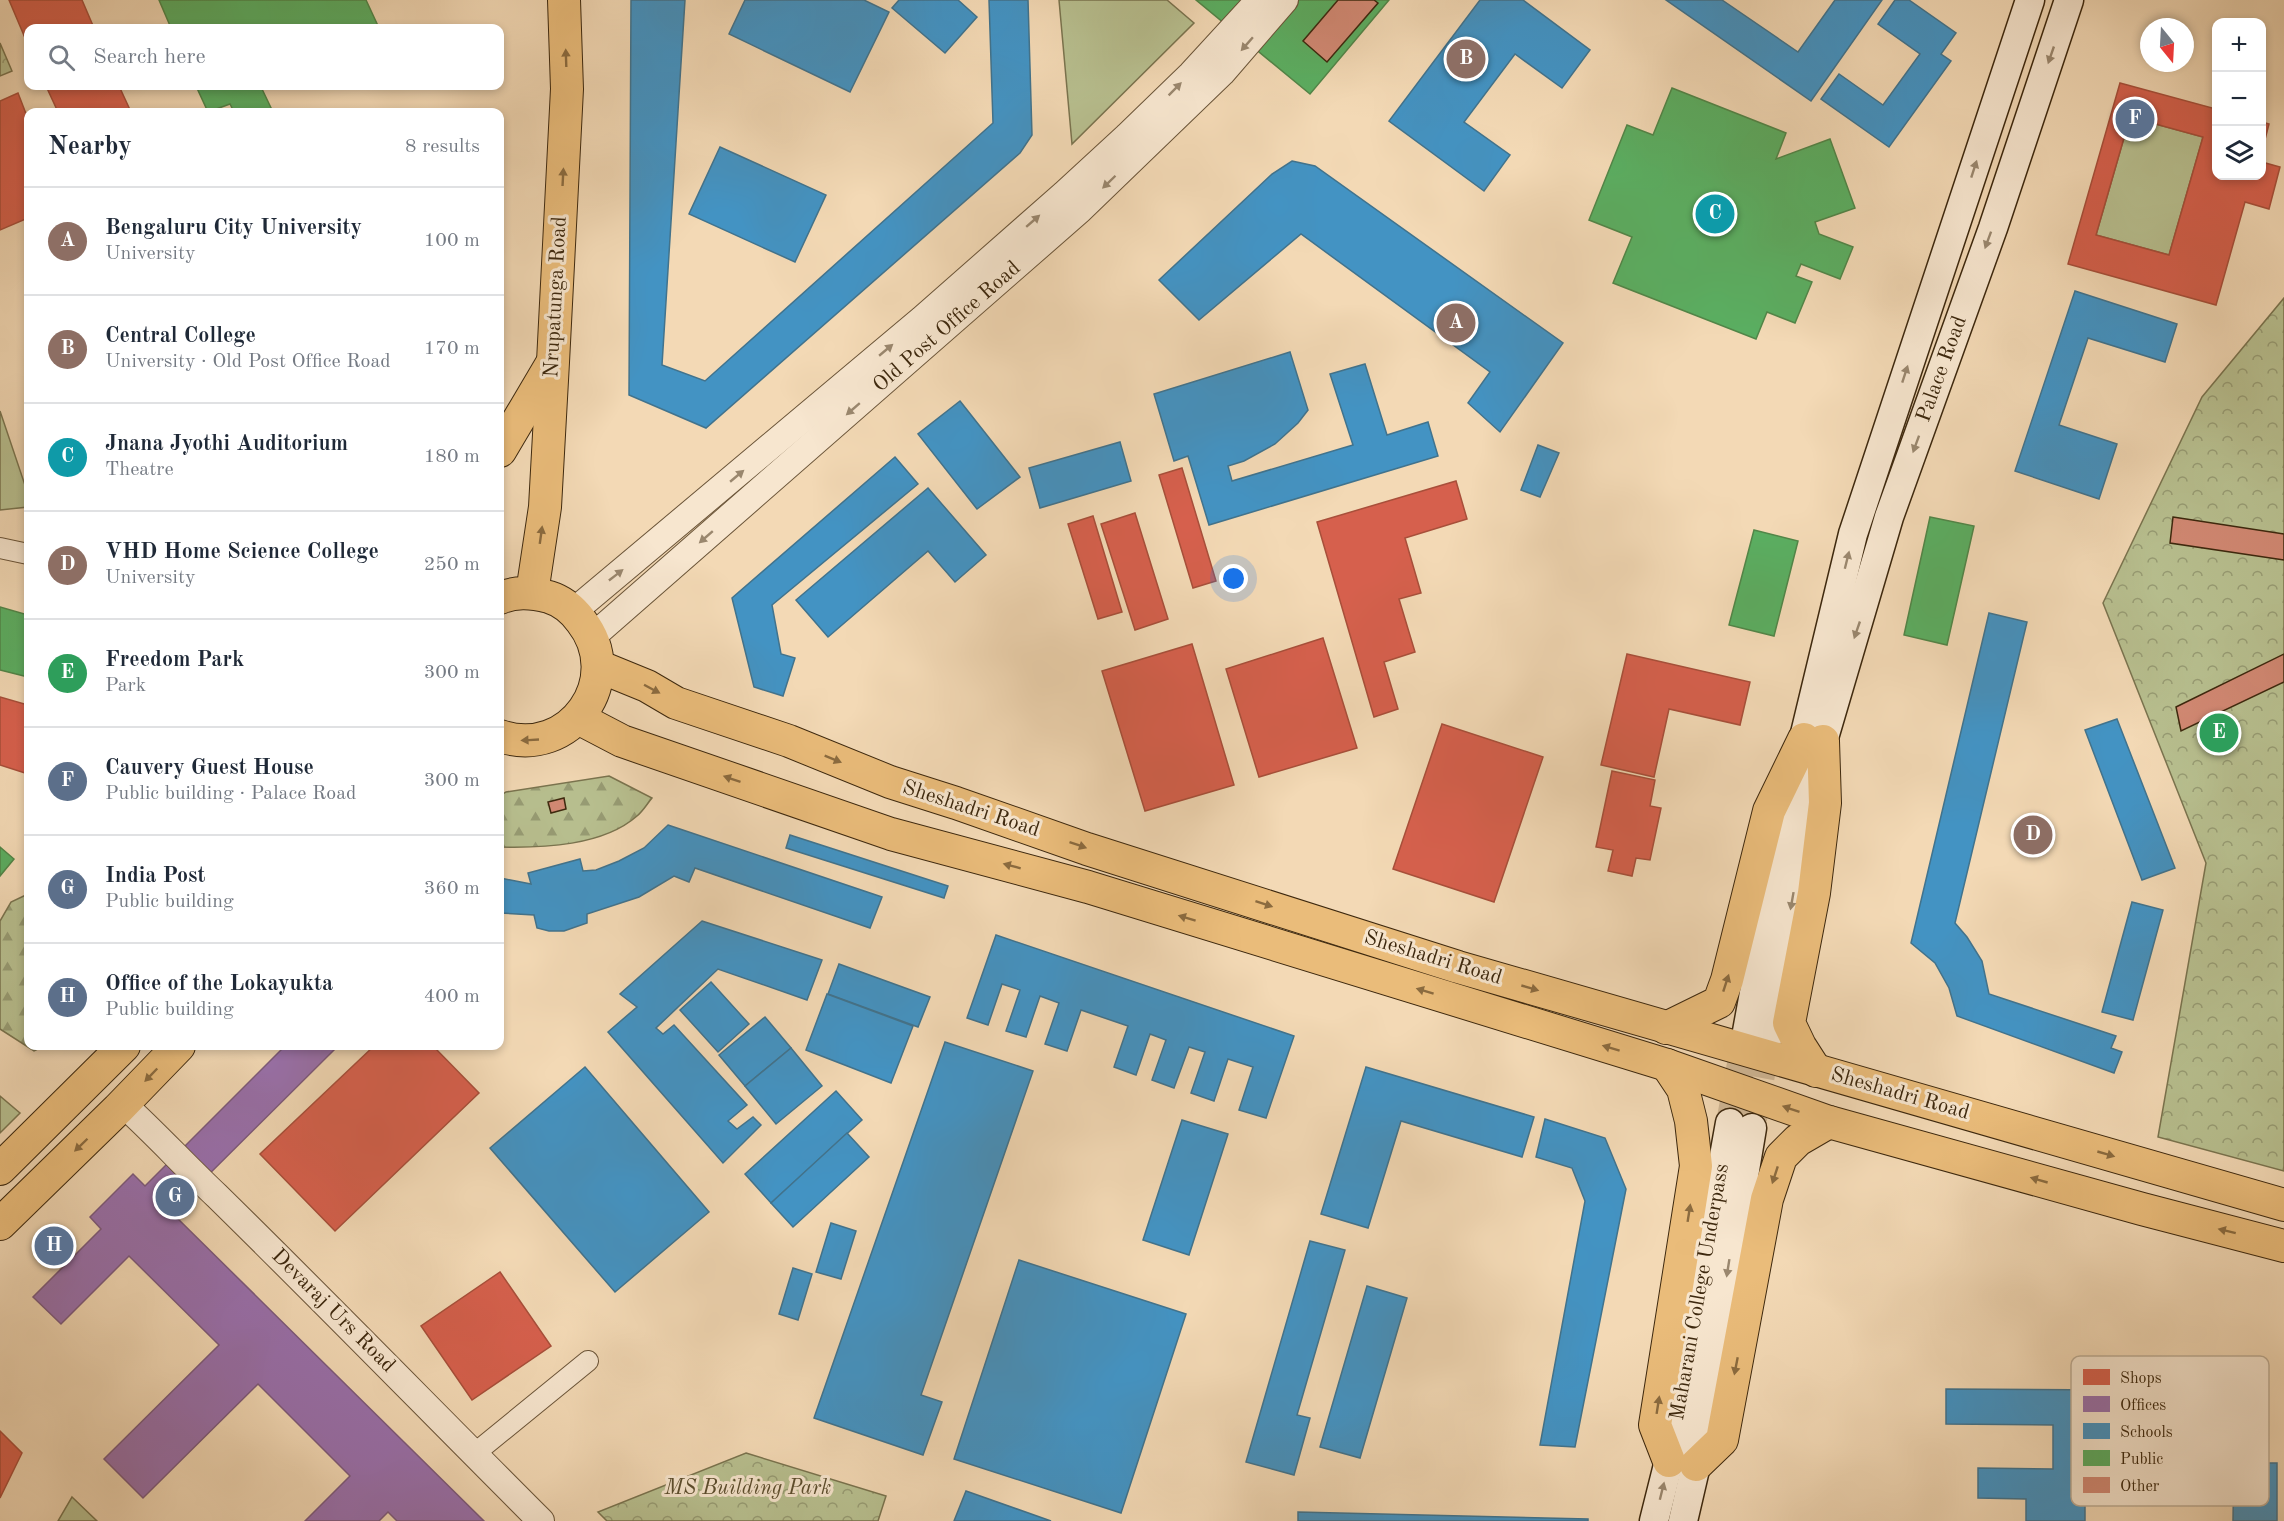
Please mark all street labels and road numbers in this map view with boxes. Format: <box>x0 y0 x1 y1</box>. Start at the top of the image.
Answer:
street label: Nrupatunga Road <box>541 216 571 378</box>
street label: Old Post Office Road <box>869 258 1025 396</box>
street label: Palace Road <box>1913 313 1971 425</box>
street label: Sheshadri Road <box>900 777 1042 841</box>
street label: Sheshadri Road <box>1362 927 1504 989</box>
street label: Sheshadri Road <box>1828 1064 1972 1124</box>
street label: Maharani College Underpass <box>1667 1162 1733 1422</box>
street label: Devaraj Urs Road <box>267 1245 399 1377</box>

